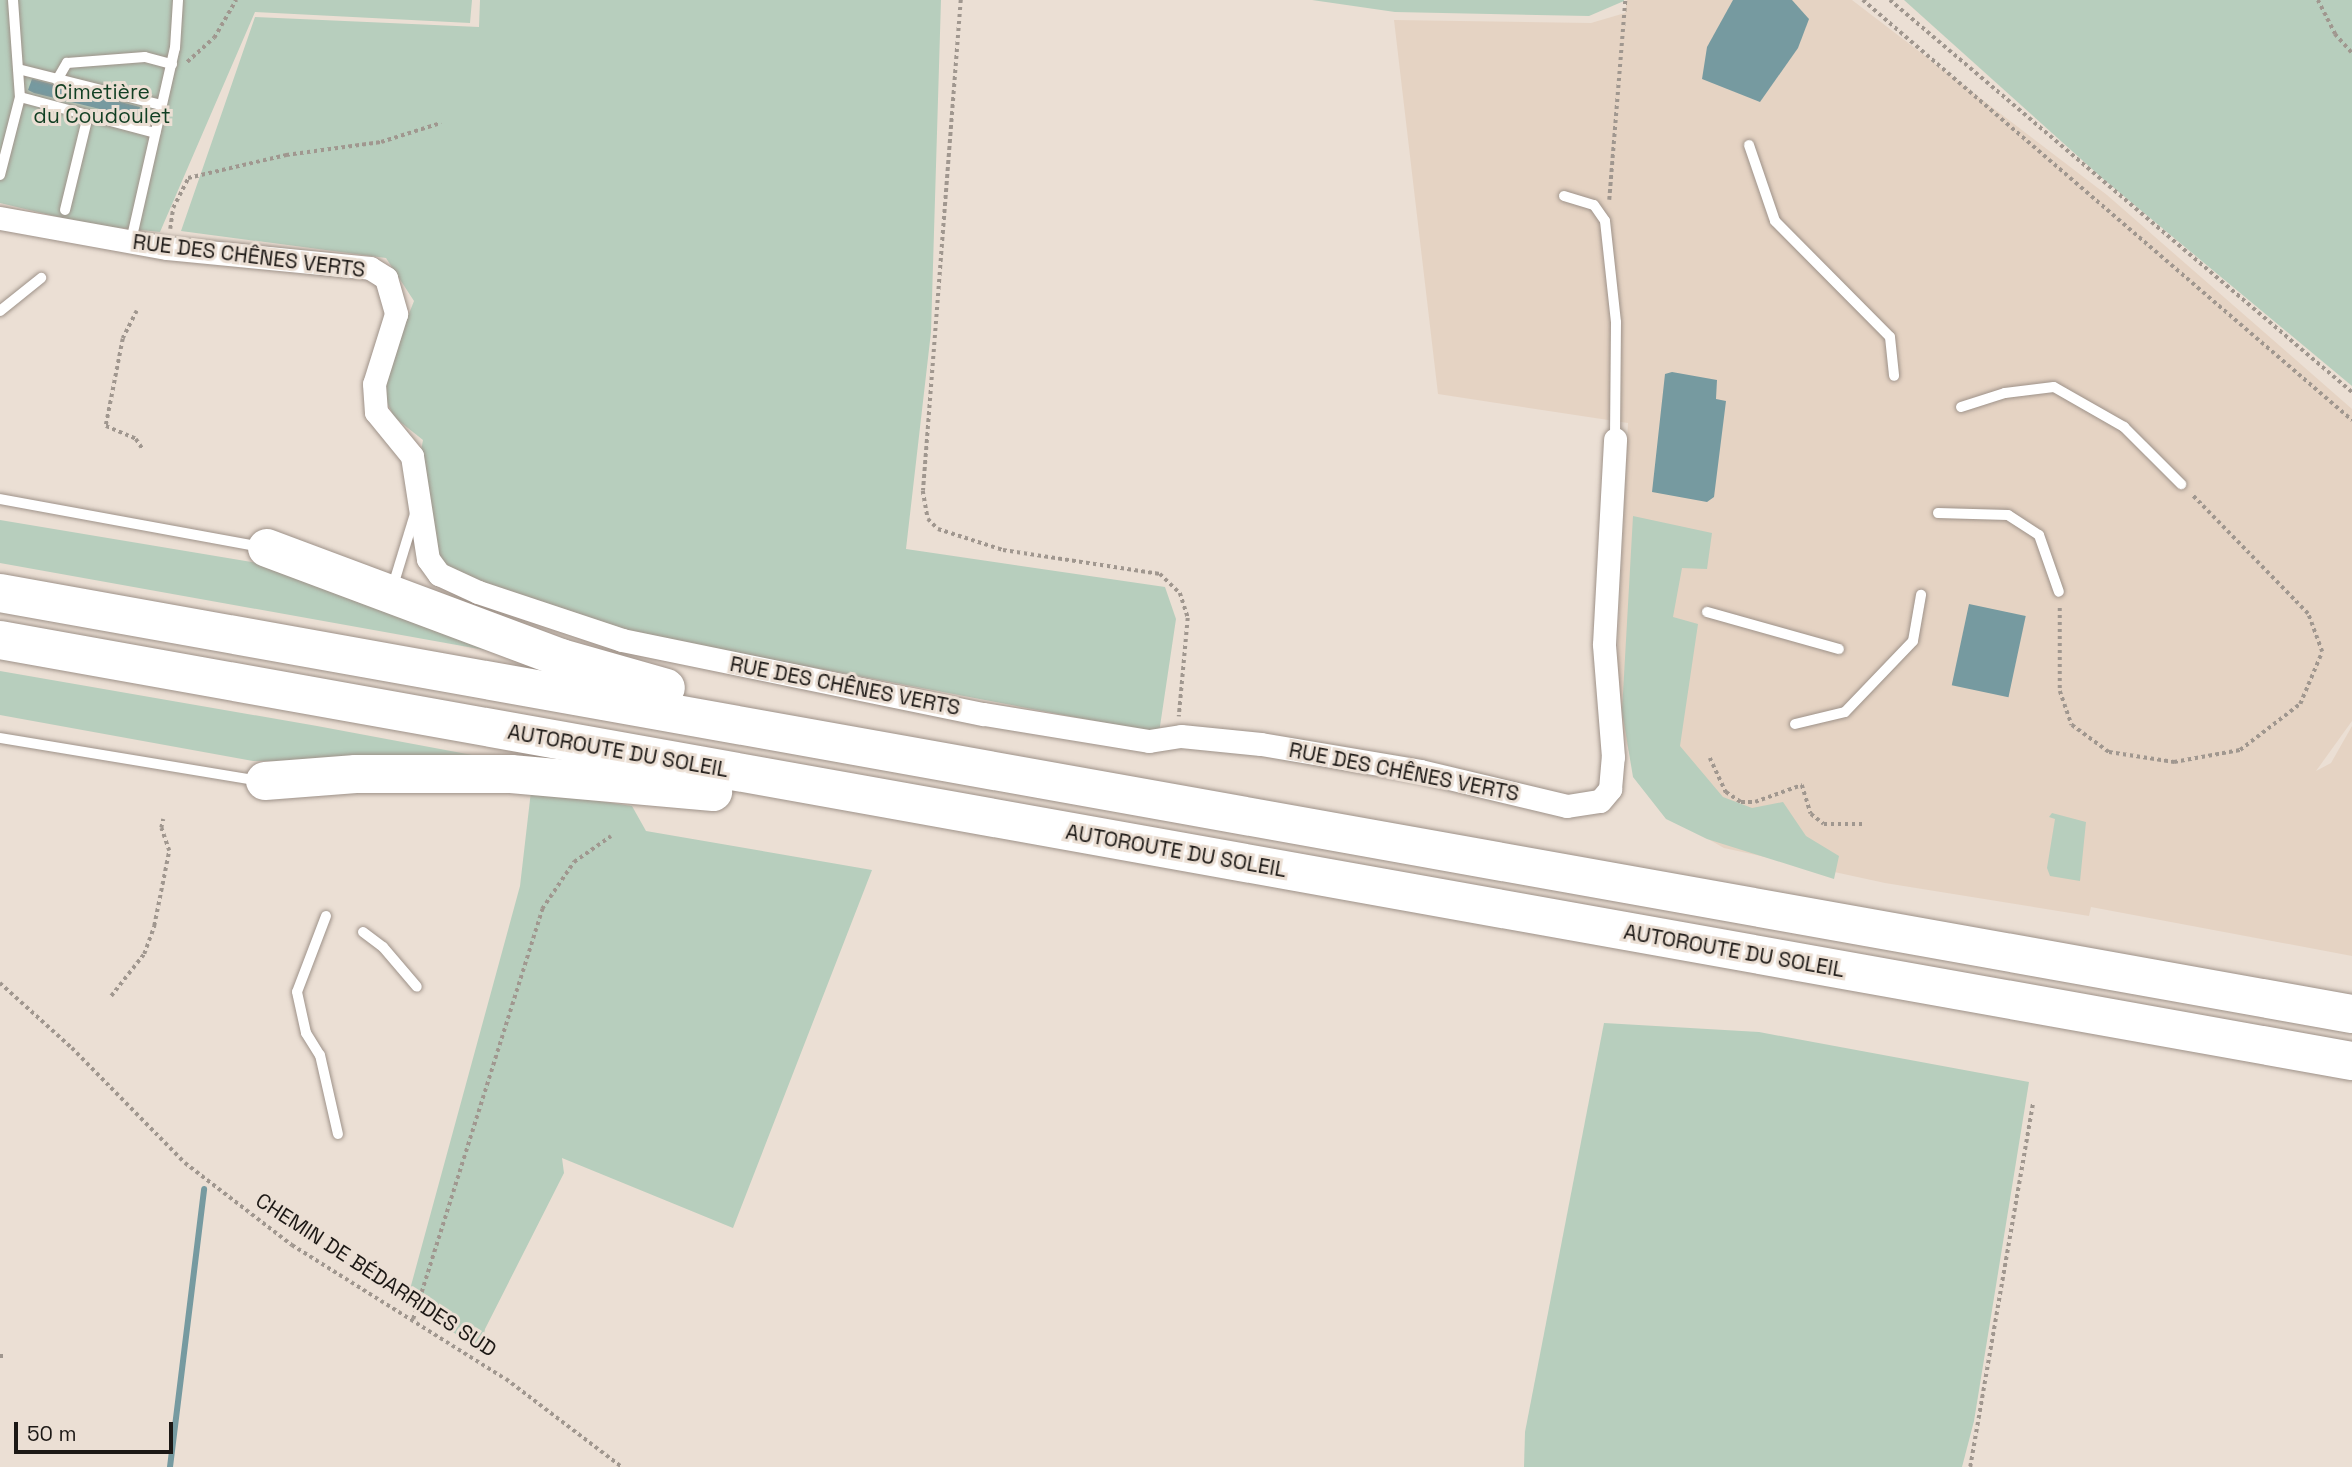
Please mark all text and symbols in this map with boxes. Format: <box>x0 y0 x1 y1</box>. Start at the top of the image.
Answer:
park label: Cimetière du Coudoulet <box>33 79 171 129</box>
street label: RUE DES CHÊNES VERTS <box>131 229 367 283</box>
street label: RUE DES CHÊNES VERTS <box>728 651 962 721</box>
street label: AUTOROUTE DU SOLEIL <box>506 719 730 783</box>
street label: RUE DES CHÊNES VERTS <box>1287 737 1521 807</box>
street label: AUTOROUTE DU SOLEIL <box>1064 819 1288 883</box>
street label: AUTOROUTE DU SOLEIL <box>1622 919 1846 983</box>
street label: CHEMIN DE BÉDARRIDES SUD <box>251 1188 501 1362</box>
scale bar <box>18 1408 177 1452</box>
text: 50 m <box>27 1420 77 1447</box>

